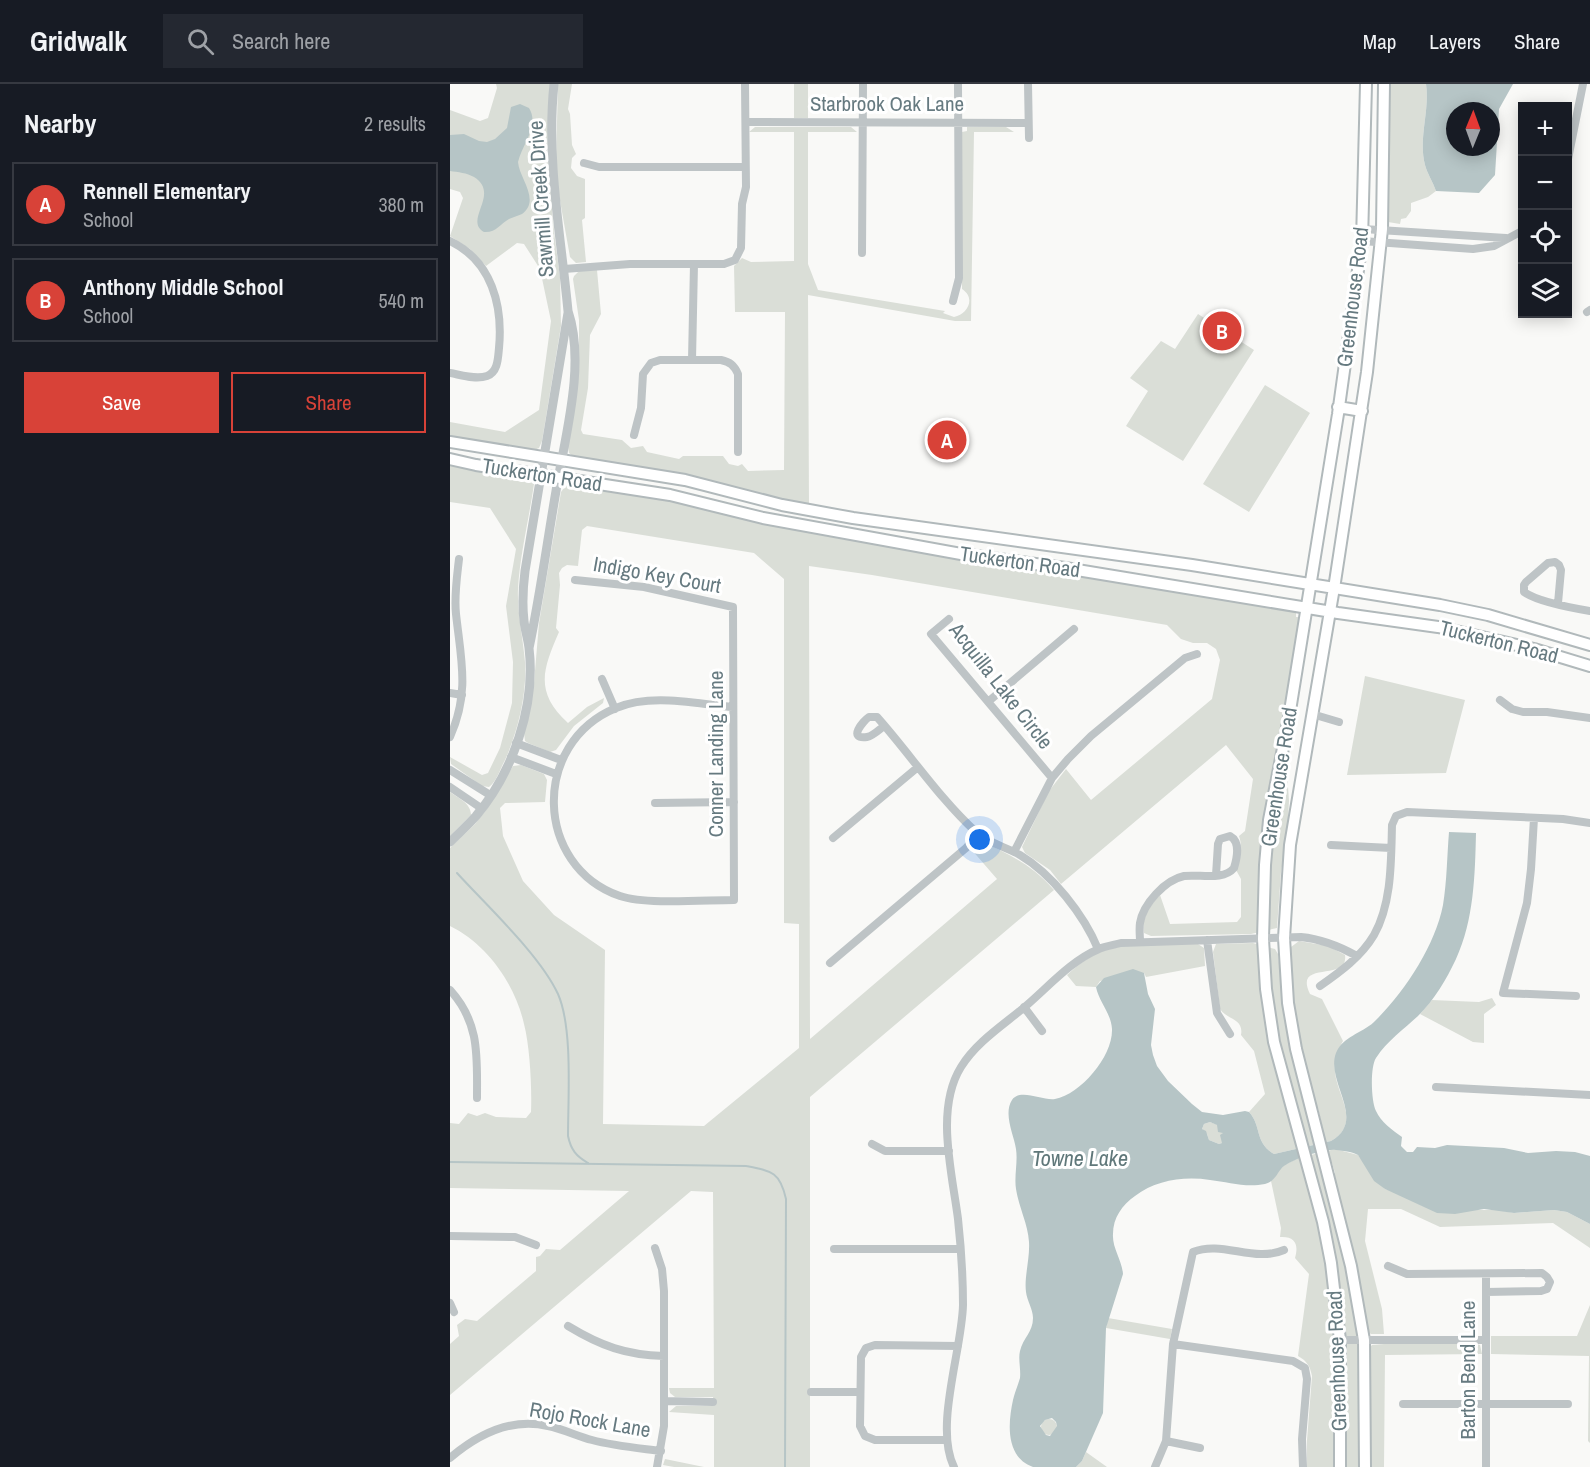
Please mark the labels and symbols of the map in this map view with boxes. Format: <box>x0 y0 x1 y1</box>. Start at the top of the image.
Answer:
street label: Starbrook Oak Lane <box>810 89 964 118</box>
north arrow <box>1446 102 1500 156</box>
street label: Sawmill Creek Drive <box>521 120 560 278</box>
street label: Greenhouse Road <box>1330 225 1375 369</box>
pin: B <box>1202 308 1242 354</box>
pin: A <box>928 418 966 462</box>
street label: Tuckerton Road <box>480 451 604 498</box>
street label: Tuckerton Road <box>958 539 1082 584</box>
street label: Indigo Key Court <box>591 549 723 600</box>
street label: Tuckerton Road <box>1437 613 1561 670</box>
street label: Acquilla Lake Circle <box>942 616 1060 755</box>
street label: Conner Landing Lane <box>701 671 730 837</box>
street label: Greenhouse Road <box>1253 705 1304 849</box>
your location <box>965 825 994 854</box>
water label: Towne Lake <box>1032 1143 1128 1173</box>
street label: Greenhouse Road <box>1320 1290 1353 1432</box>
street label: Barton Bend Lane <box>1453 1301 1482 1439</box>
street label: Rojo Rock Lane <box>527 1395 653 1444</box>

